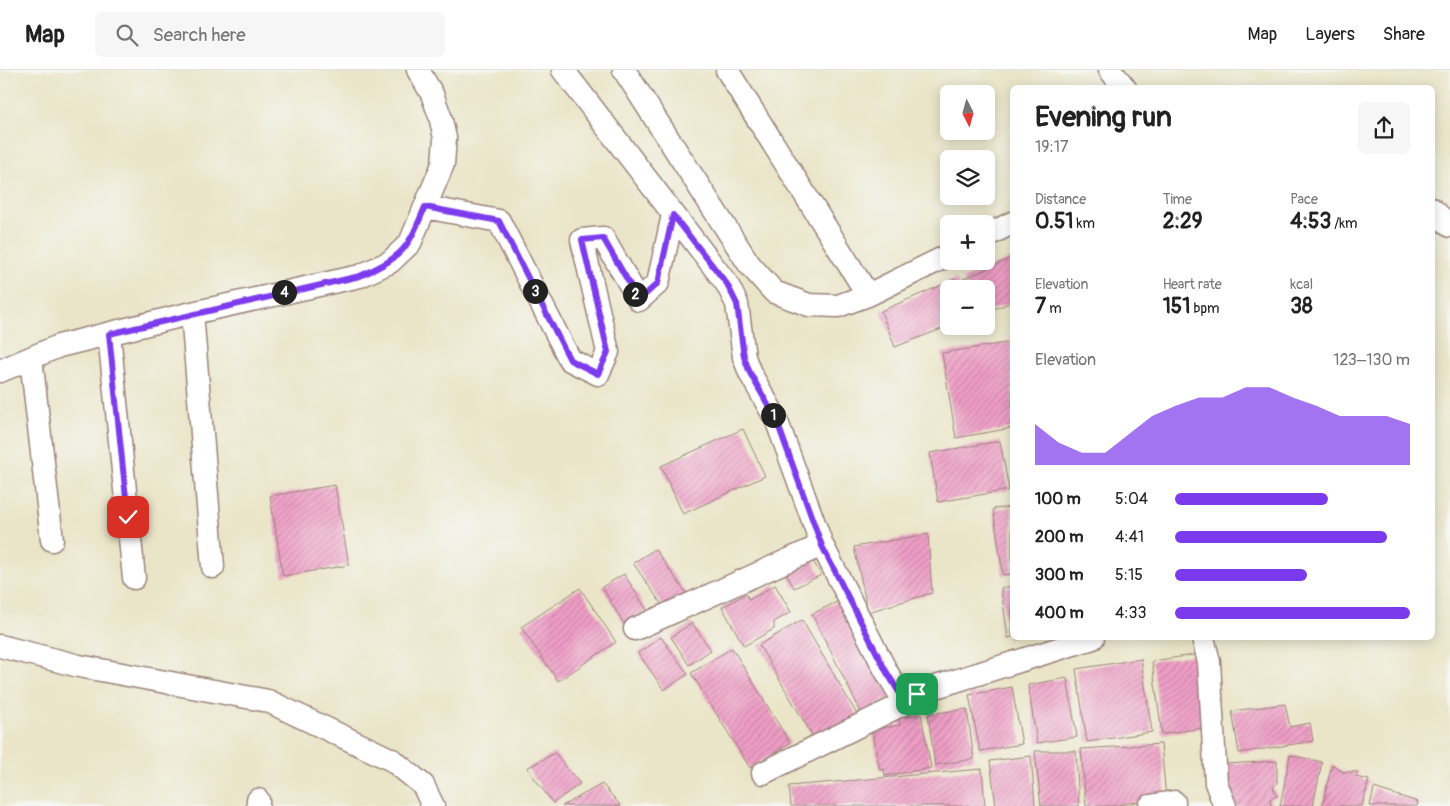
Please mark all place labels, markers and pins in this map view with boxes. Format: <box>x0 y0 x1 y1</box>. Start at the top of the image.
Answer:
pin: 3 <box>522 278 548 304</box>
pin: 4 <box>272 280 296 304</box>
pin: 2 <box>622 282 648 306</box>
pin: 1 <box>760 402 786 428</box>
pin <box>107 496 149 538</box>
pin <box>896 673 938 715</box>

